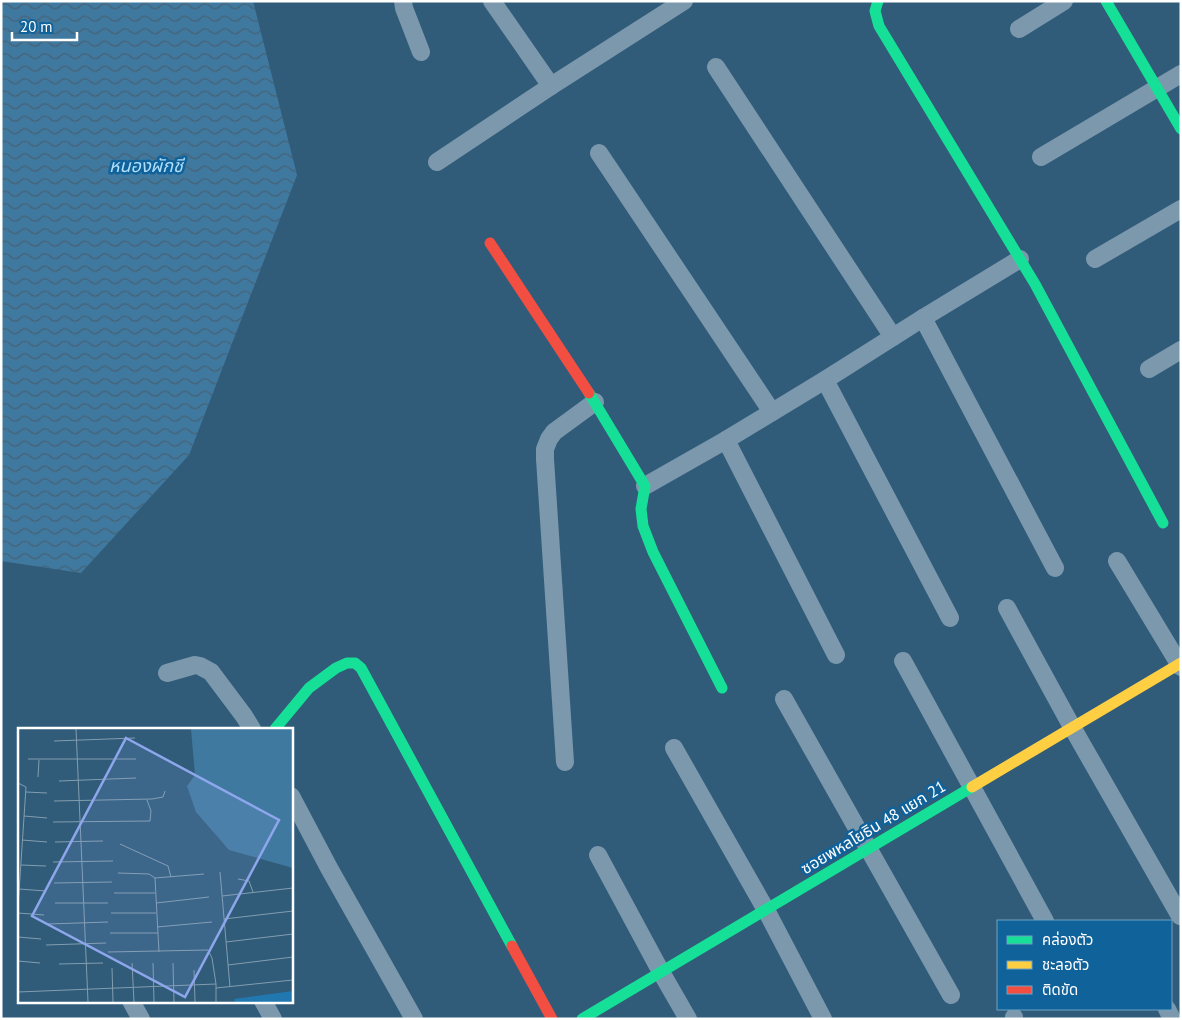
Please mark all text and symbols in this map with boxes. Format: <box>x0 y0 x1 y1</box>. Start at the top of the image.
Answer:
scale bar <box>12 10 78 42</box>
text: 20 m <box>20 17 53 36</box>
water label: หนองผักชี <box>109 154 185 177</box>
inset map <box>18 728 292 1002</box>
street label: ซอยพหลโยธิน 48 แยก 21 <box>797 776 949 878</box>
legend <box>997 920 1172 1010</box>
text: คล่องตัว <box>1042 930 1093 949</box>
text: ชะลอตัว <box>1042 955 1089 974</box>
text: ติดขัด <box>1042 980 1078 999</box>

